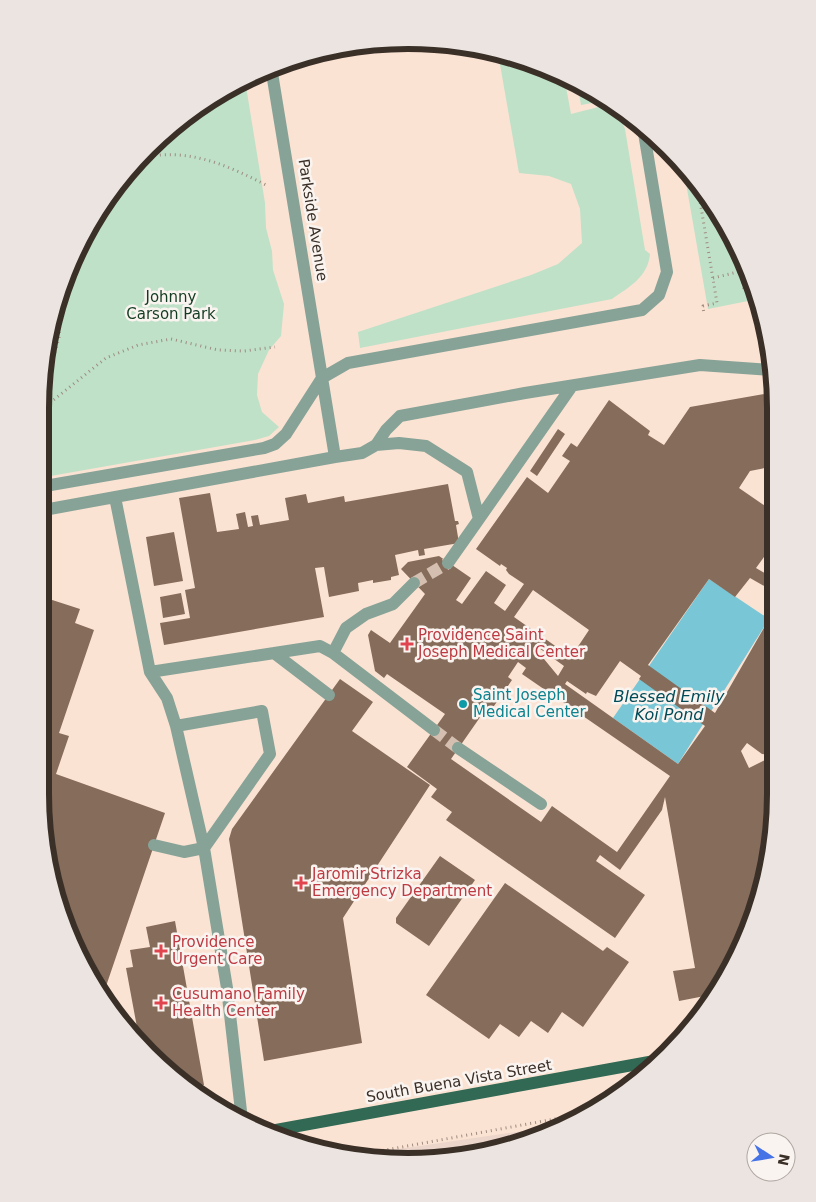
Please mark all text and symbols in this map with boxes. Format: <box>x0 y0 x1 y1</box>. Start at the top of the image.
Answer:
street label: Parkside Avenue <box>294 158 332 282</box>
park label: Johnny Carson Park <box>126 288 216 323</box>
place label: Providence Saint Joseph Medical Center <box>417 626 586 661</box>
marker: Providence Saint Joseph Medical Center <box>400 637 414 651</box>
place label: Saint Joseph Medical Center <box>473 686 587 721</box>
water label: Blessed Emily Koi Pond <box>613 687 725 724</box>
marker: Saint Joseph Medical Center <box>457 698 469 710</box>
place label: Jaromir Strizka Emergency Department <box>311 865 492 900</box>
marker: Jaromir Strizka Emergency Department <box>294 876 308 890</box>
place label: Providence Urgent Care <box>172 933 263 968</box>
marker: Providence Urgent Care <box>154 944 168 958</box>
place label: Cusumano Family Health Center <box>172 985 305 1020</box>
marker: Cusumano Family Health Center <box>154 996 168 1010</box>
street label: South Buena Vista Street <box>365 1056 553 1106</box>
north arrow <box>746 1132 796 1182</box>
text: N <box>775 1152 793 1167</box>

